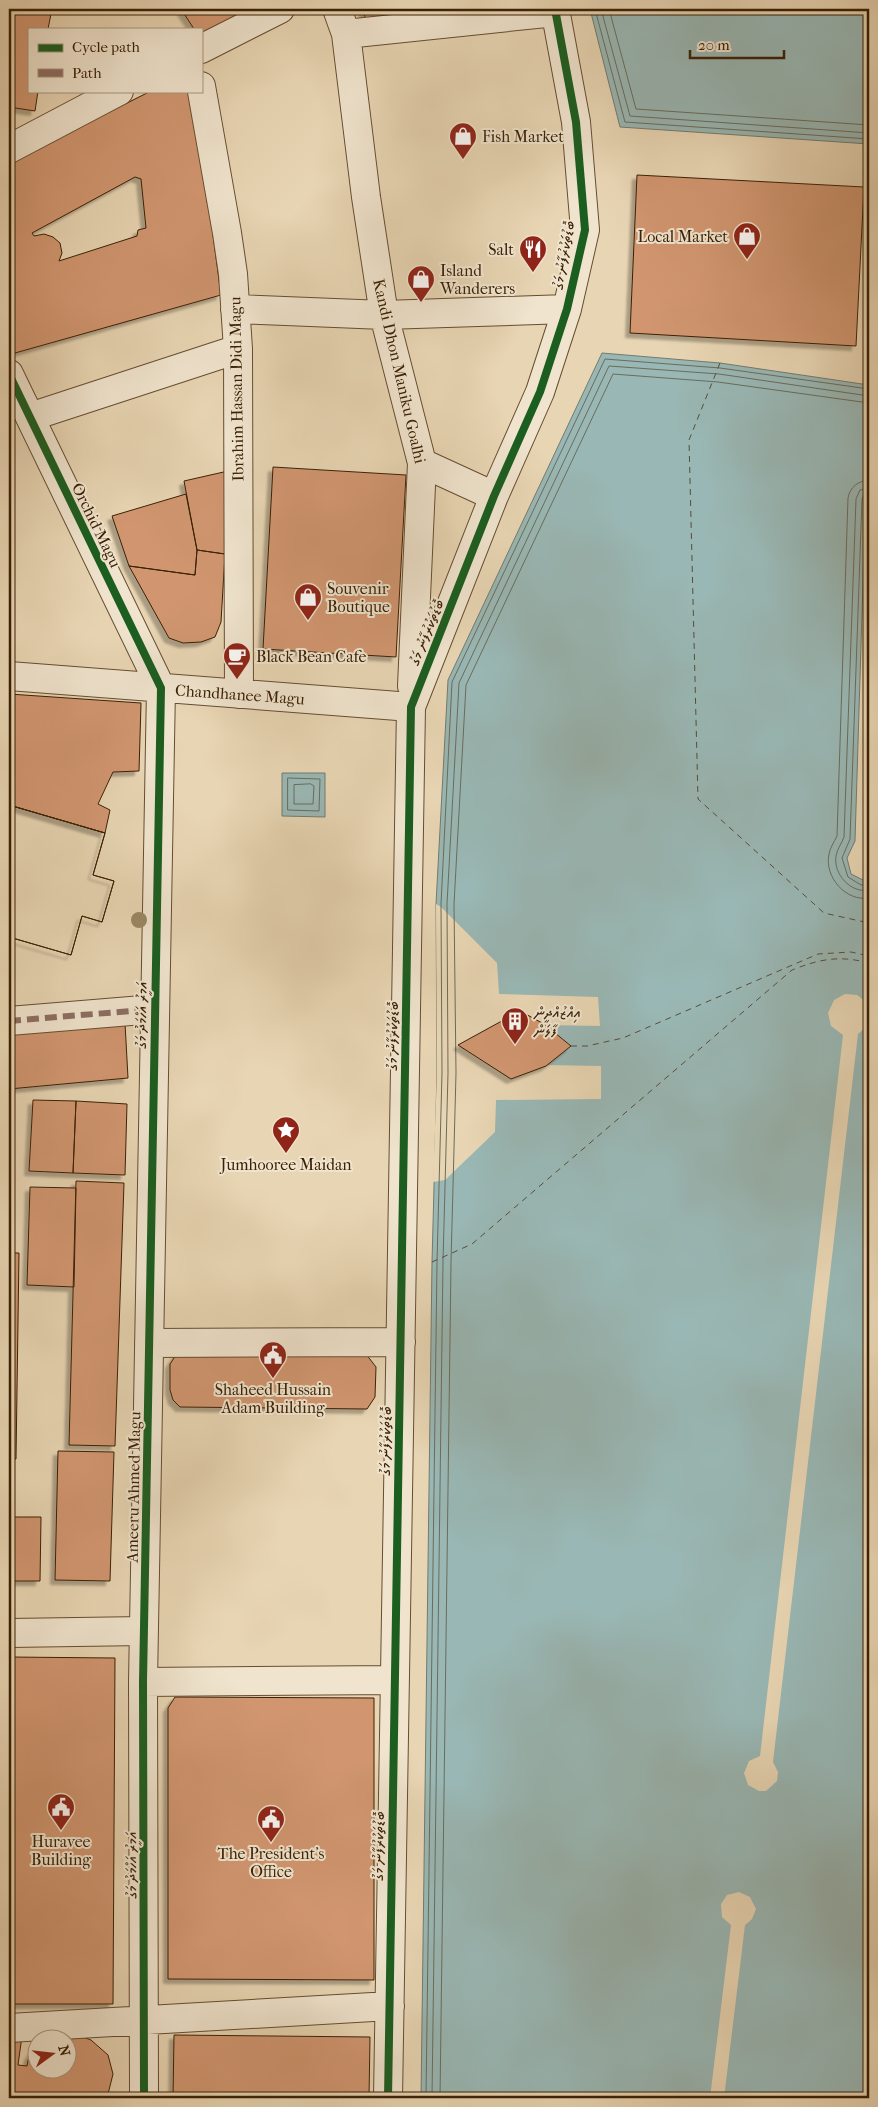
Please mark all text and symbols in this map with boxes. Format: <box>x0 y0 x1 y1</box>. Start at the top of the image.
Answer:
legend <box>28 28 202 92</box>
scale bar <box>690 28 784 60</box>
text: 20 m <box>698 36 730 54</box>
text: Cycle path <box>72 38 140 56</box>
text: Path <box>72 64 102 82</box>
shop icon: Fish Market <box>448 121 478 160</box>
place label: Fish Market <box>482 127 564 146</box>
street label: ބޮޑުތަކުރުފާނު މަގު <box>548 219 579 292</box>
shop icon: Local Market <box>732 221 762 260</box>
place label: Local Market <box>638 227 728 246</box>
restaurant icon: Salt <box>518 234 548 273</box>
place label: Salt <box>488 240 514 259</box>
place label: Island Wanderers <box>439 261 515 298</box>
shop icon: Island Wanderers <box>406 264 436 303</box>
street label: Kandi Dhon Maniku Goalhi <box>369 277 430 466</box>
street label: Ibrahim Hassan Didi Magu <box>225 296 248 482</box>
street label: Orchid Magu <box>68 480 125 571</box>
place label: Souvenir Boutique <box>327 579 390 616</box>
shop icon: Souvenir Boutique <box>293 582 323 621</box>
street label: ބޮޑުތަކުރުފާނު މަގު <box>404 596 448 669</box>
cafe icon: Black Bean Cafe <box>222 641 252 680</box>
place label: Black Bean Cafe <box>256 647 367 666</box>
street label: Chandhanee Magu <box>175 680 305 709</box>
street label: އަމީރު އަހްމަދު މަގު <box>131 981 153 1050</box>
street label: ބޮޑުތަކުރުފާނު މަގު <box>382 1001 403 1072</box>
place label: އިއްޒުއްދީން ފާލަން <box>533 1003 581 1040</box>
building icon: އިއްޒުއްދީން ފާލަން <box>500 1006 530 1045</box>
place icon: Jumhooree Maidan <box>271 1115 301 1154</box>
place label: Jumhooree Maidan <box>218 1155 352 1174</box>
public building icon: Shaheed Hussain Adam Building <box>258 1340 288 1379</box>
place label: Shaheed Hussain Adam Building <box>215 1380 332 1417</box>
street label: ބޮޑުތަކުރުފާނު މަގު <box>375 1406 396 1477</box>
street label: Ameeru Ahmed Magu <box>123 1411 144 1564</box>
public building icon: Huravee Building <box>46 1792 76 1831</box>
public building icon: The President's Office <box>256 1804 286 1843</box>
street label: ބޮޑުތަކުރުފާނު މަގު <box>368 1811 389 1882</box>
street label: އަމީރު އަހްމަދު މަގު <box>122 1831 142 1900</box>
place label: Huravee Building <box>31 1832 91 1869</box>
place label: The President's Office <box>218 1844 325 1881</box>
north arrow <box>28 2030 78 2080</box>
text: N <box>54 2043 74 2058</box>

